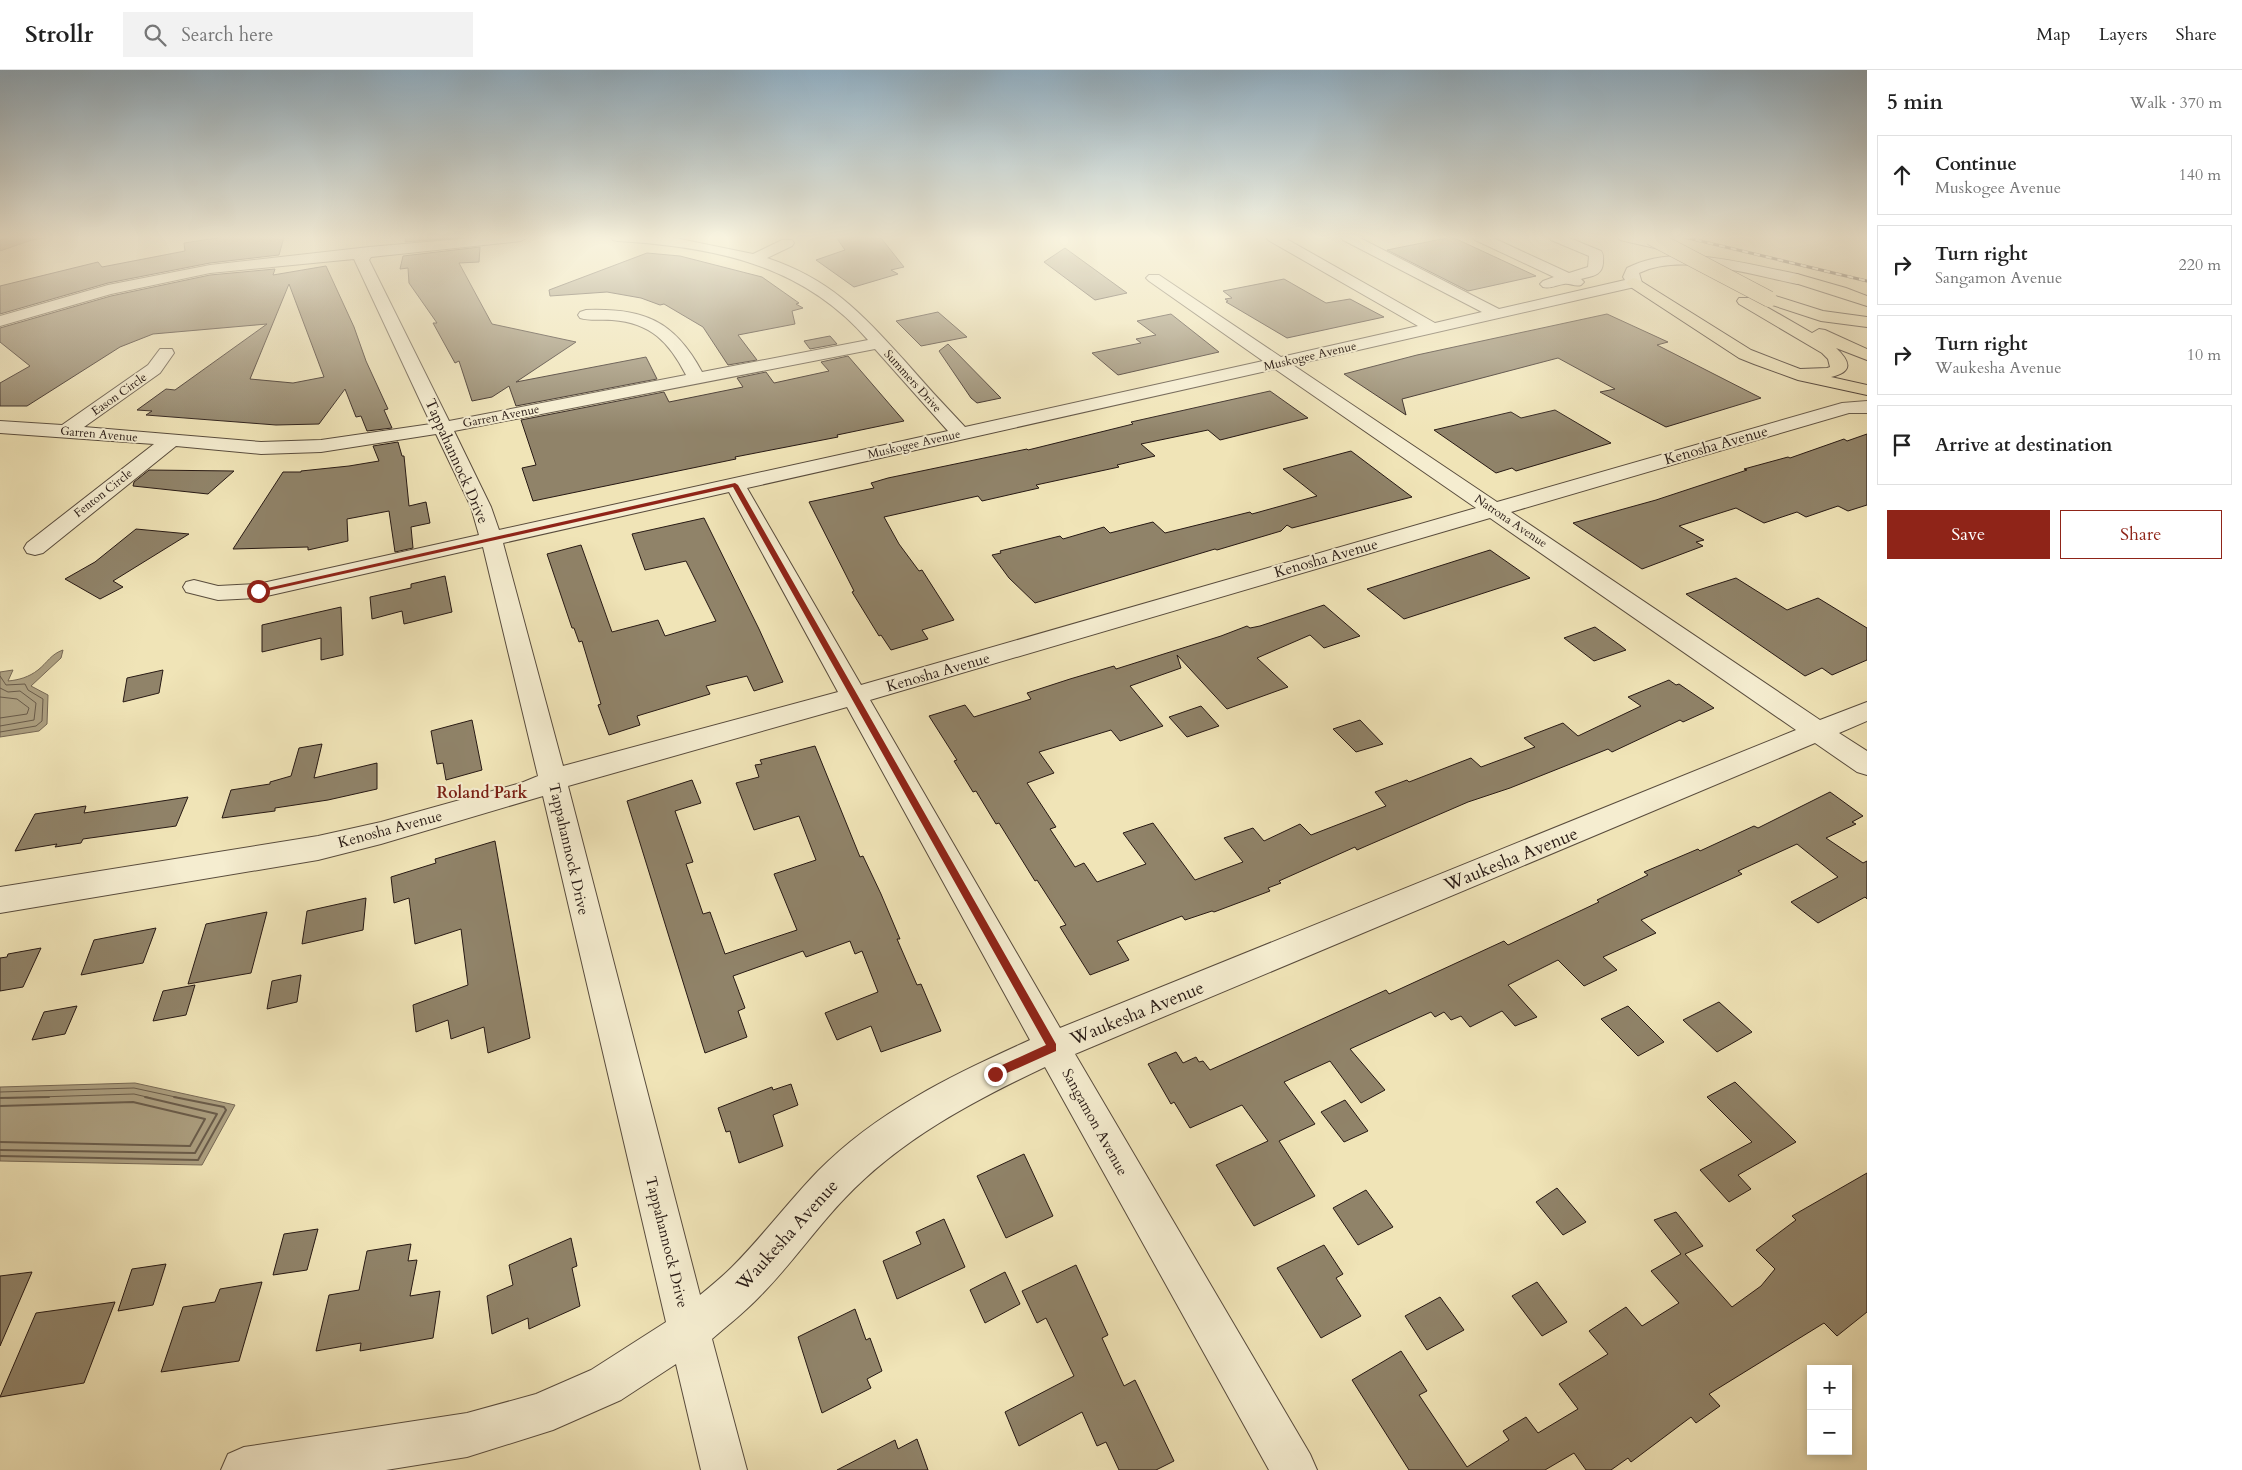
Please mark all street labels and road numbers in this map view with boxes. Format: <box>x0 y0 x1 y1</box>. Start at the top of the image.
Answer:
street label: Muskogee Avenue <box>1262 338 1358 374</box>
street label: Summers Drive <box>881 346 945 416</box>
street label: Eason Circle <box>88 369 150 419</box>
street label: Tappahannock Drive <box>420 395 494 527</box>
street label: Garren Avenue <box>461 401 541 431</box>
street label: Kenosha Avenue <box>1662 421 1770 469</box>
street label: Garren Avenue <box>60 423 138 445</box>
street label: Muskogee Avenue <box>866 426 962 462</box>
street label: Fenton Circle <box>70 465 136 521</box>
street label: Natrona Avenue <box>1472 491 1550 551</box>
street label: Kenosha Avenue <box>1272 534 1380 582</box>
street label: Kenosha Avenue <box>884 648 992 696</box>
street label: Tappahannock Drive <box>544 781 594 917</box>
street label: Kenosha Avenue <box>336 805 444 853</box>
street label: Waukesha Avenue <box>1440 821 1582 898</box>
street label: Waukesha Avenue <box>1066 975 1208 1052</box>
street label: Sangamon Avenue <box>1057 1065 1133 1179</box>
street label: Tappahannock Drive <box>641 1174 693 1310</box>
street label: Waukesha Avenue <box>730 1174 844 1297</box>

